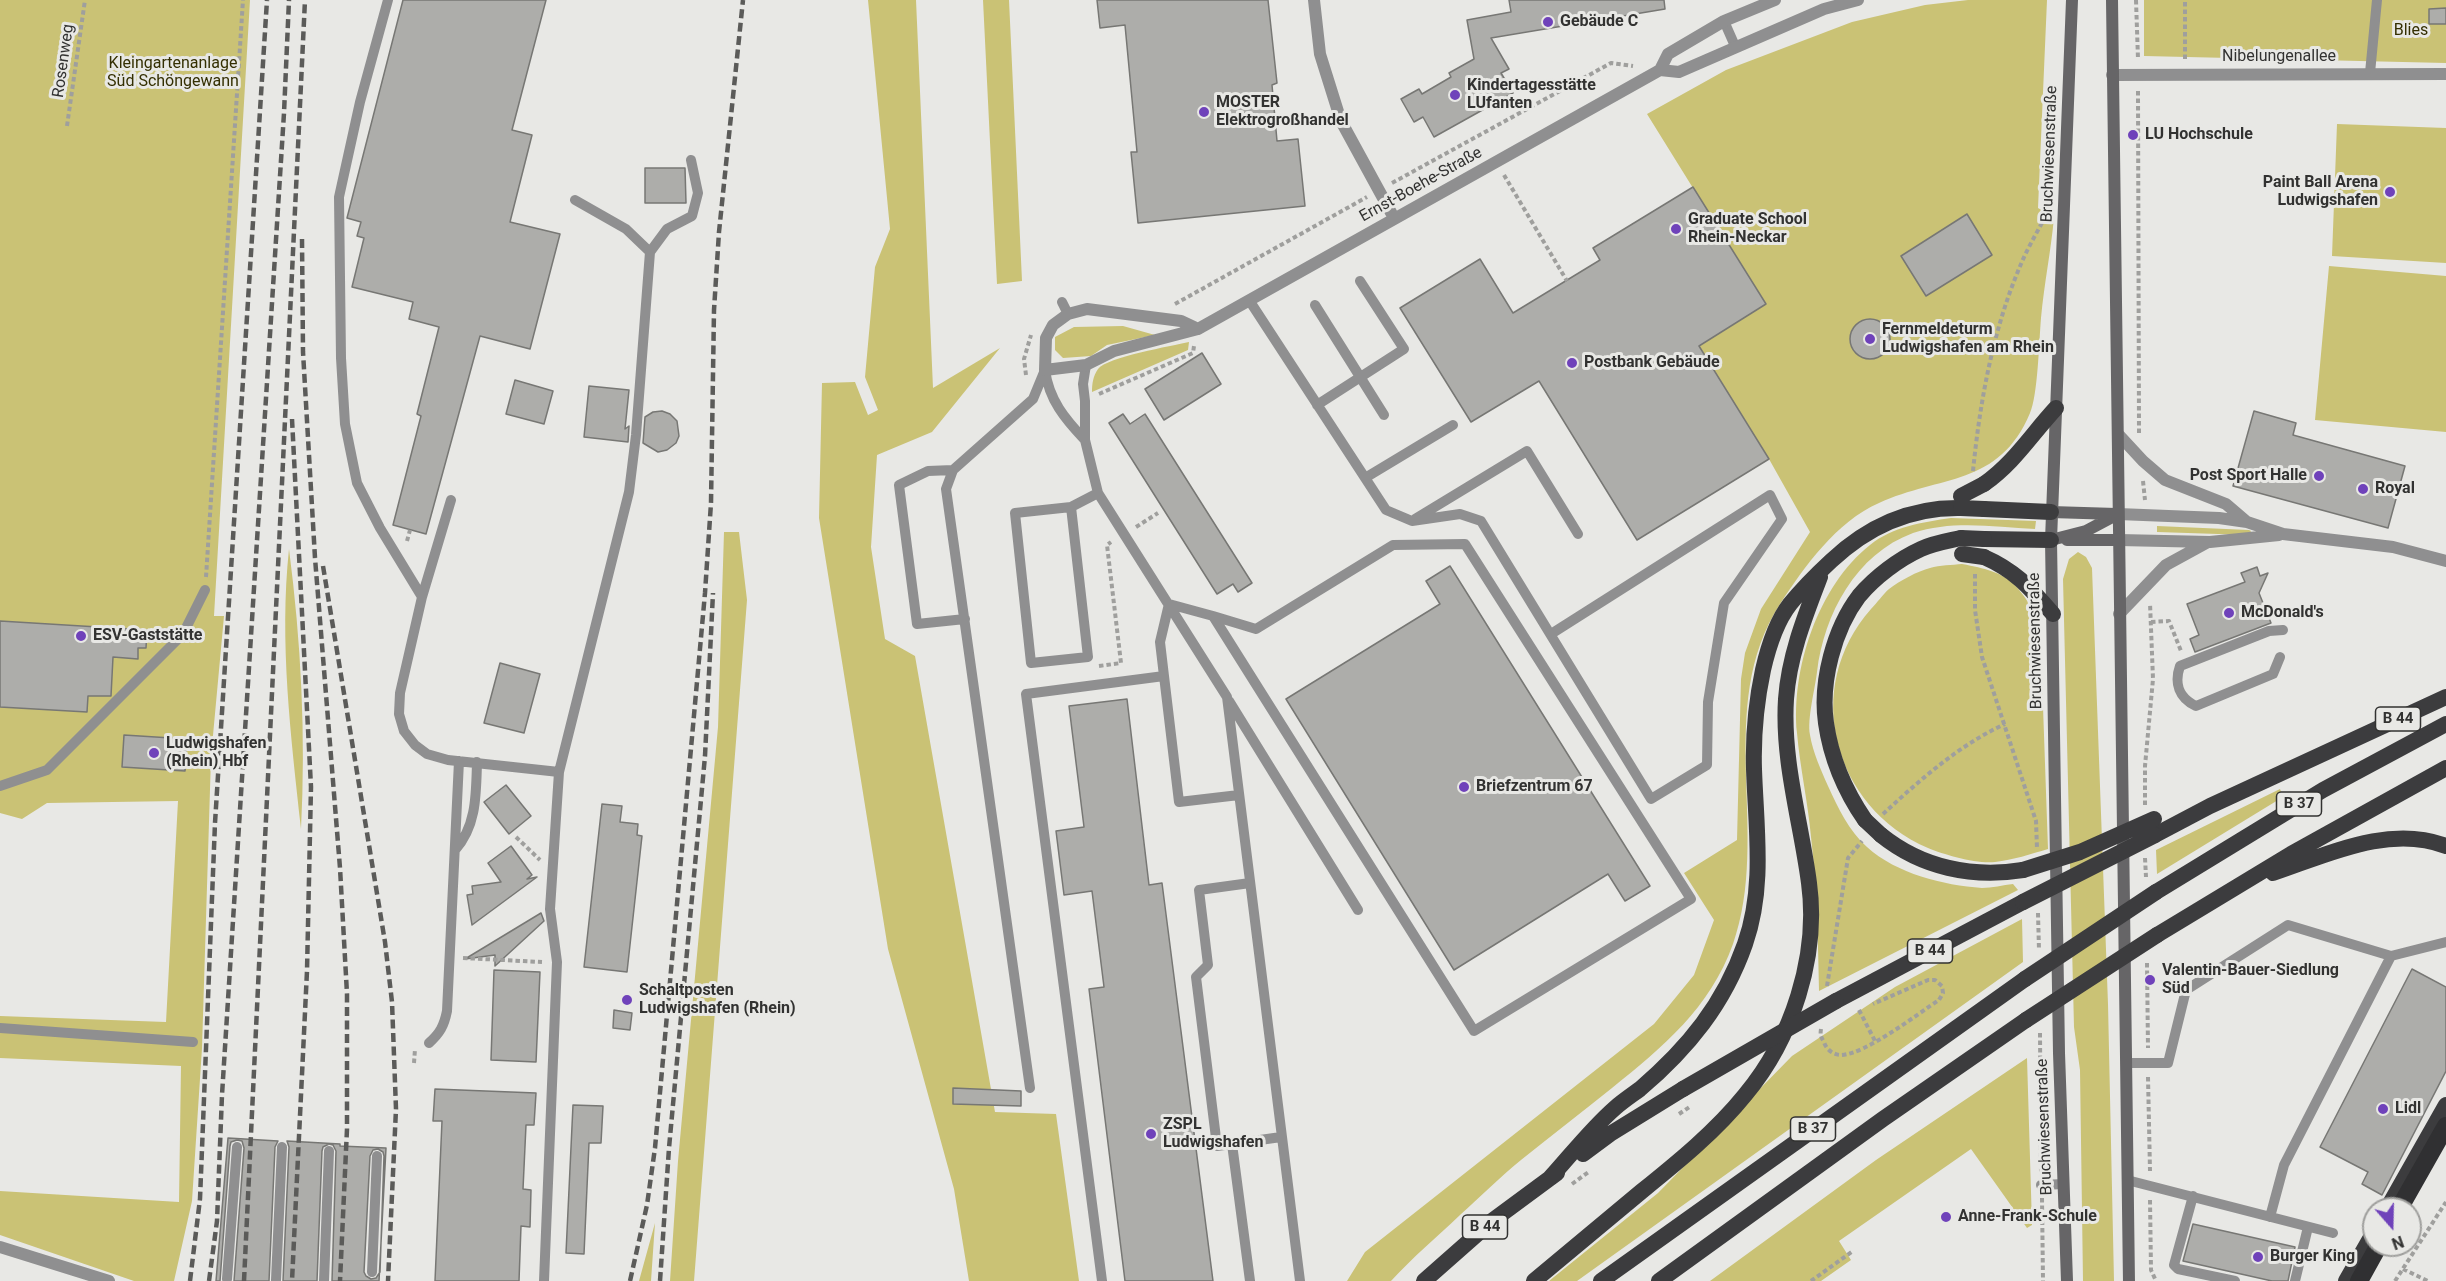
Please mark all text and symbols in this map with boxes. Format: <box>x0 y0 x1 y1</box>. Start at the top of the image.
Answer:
place label: Gebäude C <box>1560 12 1638 32</box>
marker: Gebäude C <box>1541 15 1555 29</box>
park label: Blies <box>2394 21 2428 41</box>
street label: Rosenweg <box>49 23 79 99</box>
street label: Nibelungenallee <box>2222 47 2336 67</box>
park label: Kleingartenanlage Süd Schöngewann <box>107 54 239 92</box>
place label: Kindertagesstätte LUfanten <box>1467 76 1596 114</box>
street label: Bruchwiesenstraße <box>2038 85 2062 223</box>
marker: Kindertagesstätte LUfanten <box>1448 88 1462 102</box>
place label: MOSTER Elektrogroßhandel <box>1216 93 1349 131</box>
marker: MOSTER Elektrogroßhandel <box>1197 105 1211 119</box>
place label: LU Hochschule <box>2145 125 2253 145</box>
marker: LU Hochschule <box>2126 128 2140 142</box>
street label: Ernst-Boehe-Straße <box>1356 143 1486 227</box>
place label: Paint Ball Arena Ludwigshafen <box>2263 173 2378 211</box>
marker: Paint Ball Arena Ludwigshafen <box>2383 185 2397 199</box>
place label: Graduate School Rhein-Neckar <box>1688 210 1807 248</box>
marker: Graduate School Rhein-Neckar <box>1669 222 1683 236</box>
place label: Fernmeldeturm Ludwigshafen am Rhein <box>1882 320 2054 358</box>
marker: Fernmeldeturm Ludwigshafen am Rhein <box>1863 332 1877 346</box>
place label: Postbank Gebäude <box>1584 353 1720 373</box>
marker: Postbank Gebäude <box>1565 356 1579 370</box>
place label: Post Sport Halle <box>2190 466 2307 486</box>
marker: Post Sport Halle <box>2312 469 2326 483</box>
place label: Royal <box>2375 479 2415 499</box>
marker: Royal <box>2356 482 2370 496</box>
street label: Bruchwiesenstraße <box>2025 573 2047 709</box>
place label: McDonald's <box>2241 603 2324 623</box>
marker: McDonald's <box>2222 606 2236 620</box>
place label: ESV-Gaststätte <box>93 626 202 646</box>
marker: ESV-Gaststätte <box>74 629 88 643</box>
road number: B 44 <box>2376 707 2420 731</box>
place label: Ludwigshafen (Rhein) Hbf <box>166 734 266 772</box>
marker: Ludwigshafen (Rhein) Hbf <box>147 746 161 760</box>
place label: Briefzentrum 67 <box>1476 777 1593 797</box>
marker: Briefzentrum 67 <box>1457 780 1471 794</box>
road number: B 37 <box>2276 792 2322 816</box>
road number: B 44 <box>1908 939 1952 963</box>
place label: Valentin-Bauer-Siedlung Süd <box>2162 961 2339 999</box>
marker: Valentin-Bauer-Siedlung Süd <box>2143 973 2157 987</box>
place label: Schaltposten Ludwigshafen (Rhein) <box>639 981 796 1019</box>
marker: Schaltposten Ludwigshafen (Rhein) <box>620 993 634 1007</box>
street label: Bruchwiesenstraße <box>2033 1058 2057 1196</box>
place label: Lidl <box>2395 1099 2421 1119</box>
marker: Lidl <box>2376 1102 2390 1116</box>
place label: ZSPL Ludwigshafen <box>1163 1115 1263 1153</box>
road number: B 37 <box>1790 1117 1836 1141</box>
marker: ZSPL Ludwigshafen <box>1144 1127 1158 1141</box>
north arrow <box>2362 1197 2422 1257</box>
place label: Anne-Frank-Schule <box>1958 1207 2097 1227</box>
marker: Anne-Frank-Schule <box>1939 1210 1953 1224</box>
road number: B 44 <box>1462 1215 1508 1239</box>
text: N <box>2389 1232 2406 1253</box>
place label: Burger King <box>2270 1247 2355 1267</box>
marker: Burger King <box>2251 1250 2265 1264</box>

